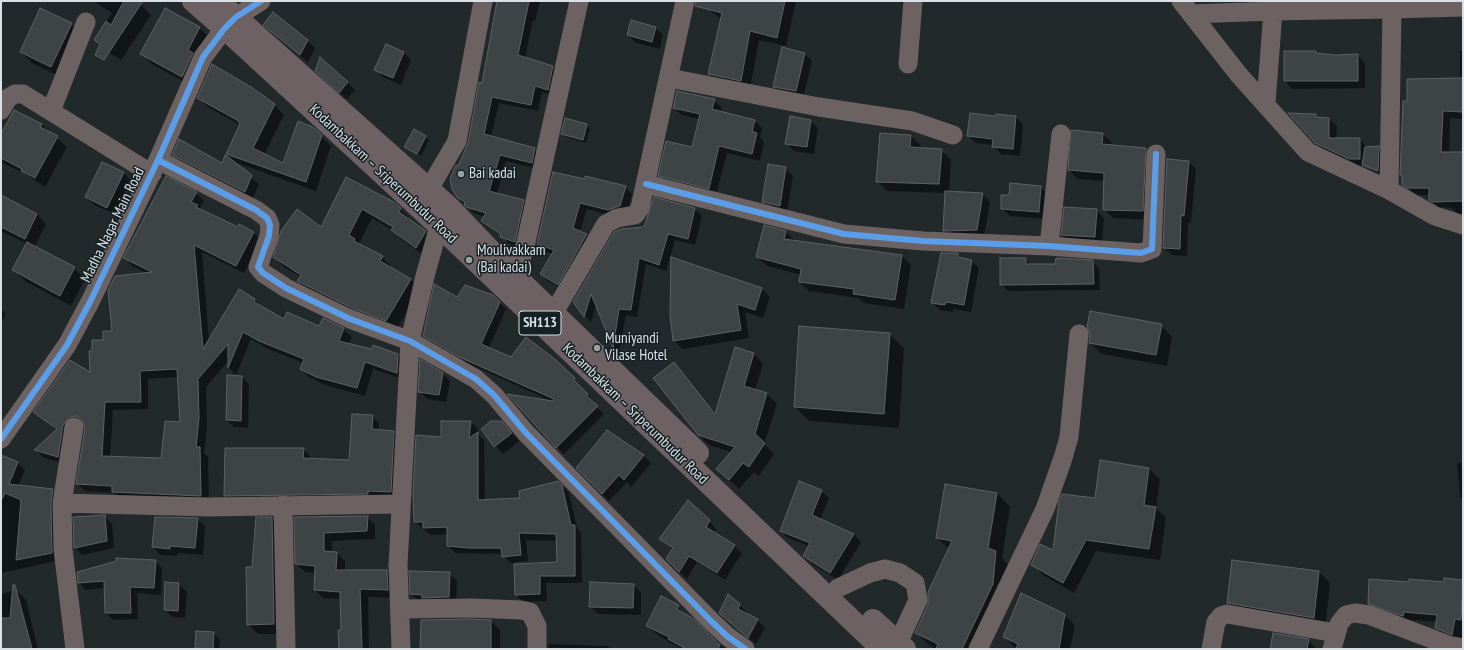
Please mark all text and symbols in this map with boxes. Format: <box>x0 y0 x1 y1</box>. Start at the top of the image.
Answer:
street label: Kodambakkam – Sriperumbudur Road <box>305 101 461 247</box>
street label: Madha Nagar Main Road <box>77 165 149 285</box>
place label: Bai kadai <box>469 165 516 183</box>
marker: Bai kadai <box>456 169 466 179</box>
place label: Moulivakkam (Bai kadai) <box>477 242 546 277</box>
marker: Moulivakkam (Bai kadai) <box>464 255 474 265</box>
road number: SH113 <box>519 311 561 335</box>
place label: Muniyandi Vilase Hotel <box>605 330 667 365</box>
street label: Kodambakkam – Sriperumbudur Road <box>558 340 712 488</box>
marker: Muniyandi Vilase Hotel <box>592 343 602 353</box>

